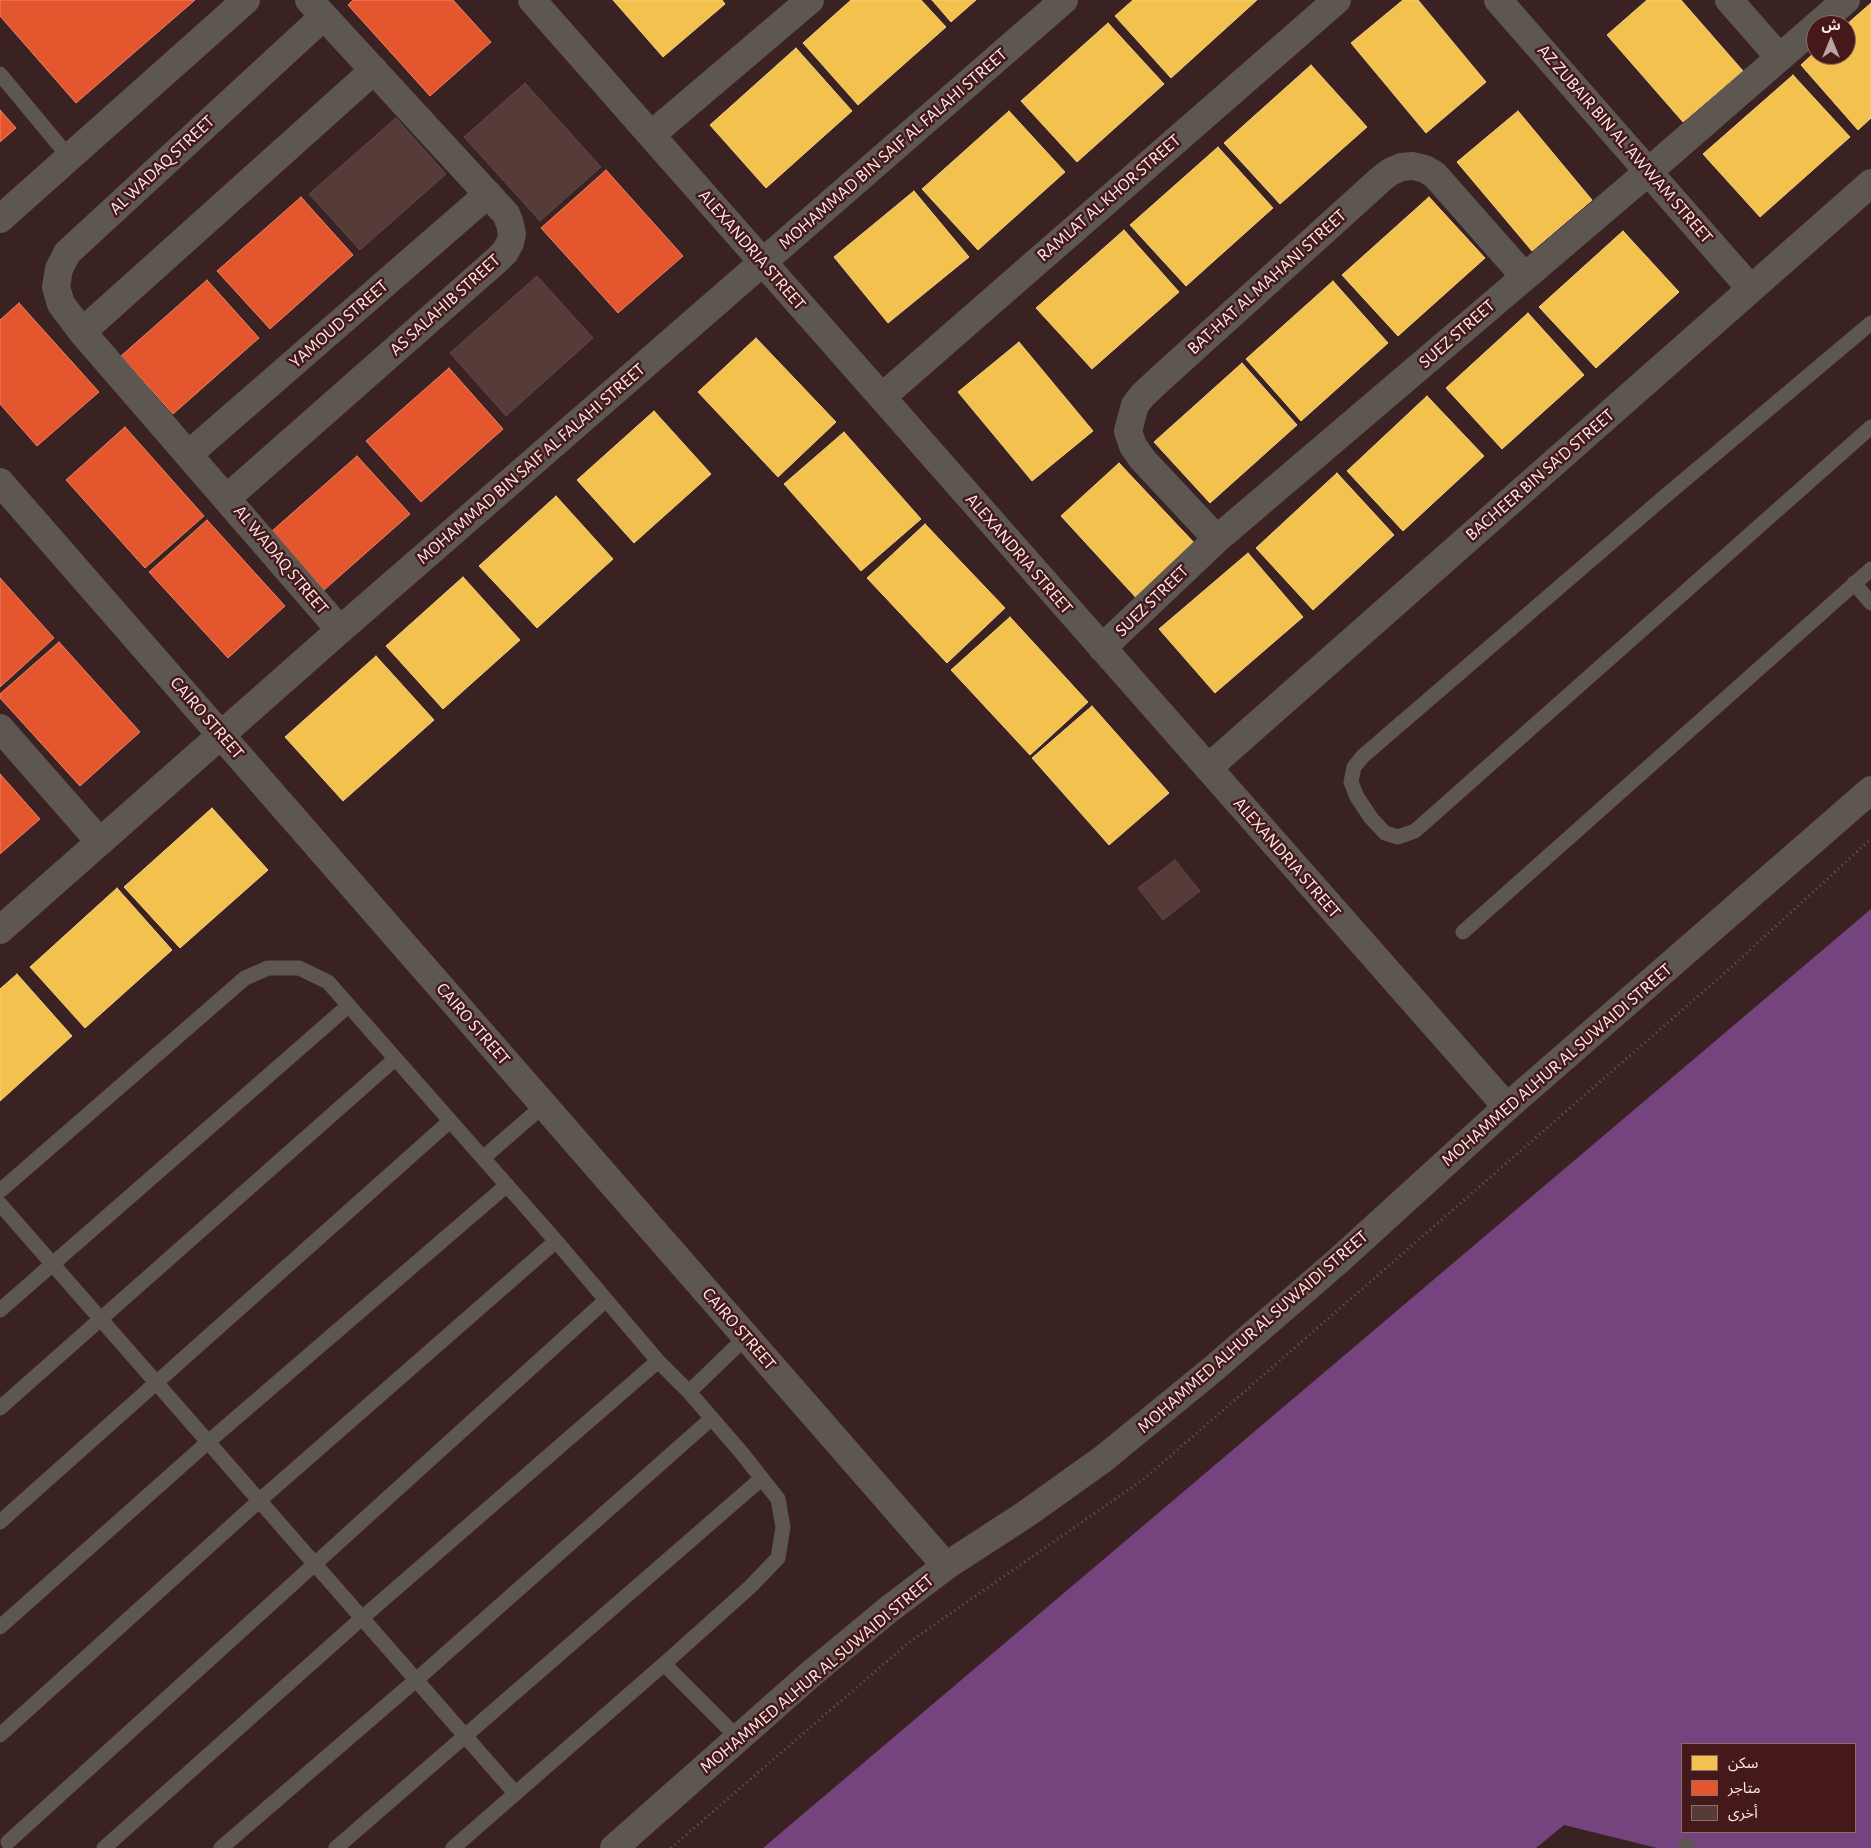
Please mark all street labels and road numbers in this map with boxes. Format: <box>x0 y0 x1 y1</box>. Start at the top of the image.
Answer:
street label: AZ ZUBAIR BIN AL 'AWWAM STREET <box>1533 40 1717 248</box>
street label: MOHAMMAD BIN SAIF AL FALAHI STREET <box>774 44 1012 254</box>
street label: AL WADAQ STREET <box>105 111 219 219</box>
street label: RAMLAT AL KHOR STREET <box>1033 130 1185 266</box>
street label: ALEXANDRIA STREET <box>694 185 810 315</box>
street label: BAT-HAT AL MAHANI STREET <box>1183 205 1351 359</box>
street label: AS SALAHIB STREET <box>385 250 505 360</box>
street label: YAMOUD STREET <box>285 275 393 373</box>
street label: SUEZ STREET <box>1414 295 1500 373</box>
street label: MOHAMMAD BIN SAIF AL FALAHI STREET <box>412 359 650 569</box>
street label: BACHEER BIN SA'D STREET <box>1461 404 1619 546</box>
street label: ALEXANDRIA STREET <box>961 489 1077 619</box>
street label: AL WADAQ STREET <box>229 501 333 619</box>
street label: SUEZ STREET <box>1111 561 1193 641</box>
street label: CAIRO STREET <box>165 672 249 764</box>
street label: ALEXANDRIA STREET <box>1229 793 1345 923</box>
street label: MOHAMMED ALHUR AL SUWAIDI STREET <box>1437 959 1677 1171</box>
street label: CAIRO STREET <box>431 978 515 1070</box>
street label: MOHAMMED ALHUR AL SUWAIDI STREET <box>1133 1226 1373 1438</box>
street label: CAIRO STREET <box>697 1283 781 1375</box>
street label: MOHAMMED ALHUR AL SUWAIDI STREET <box>696 1570 938 1778</box>

